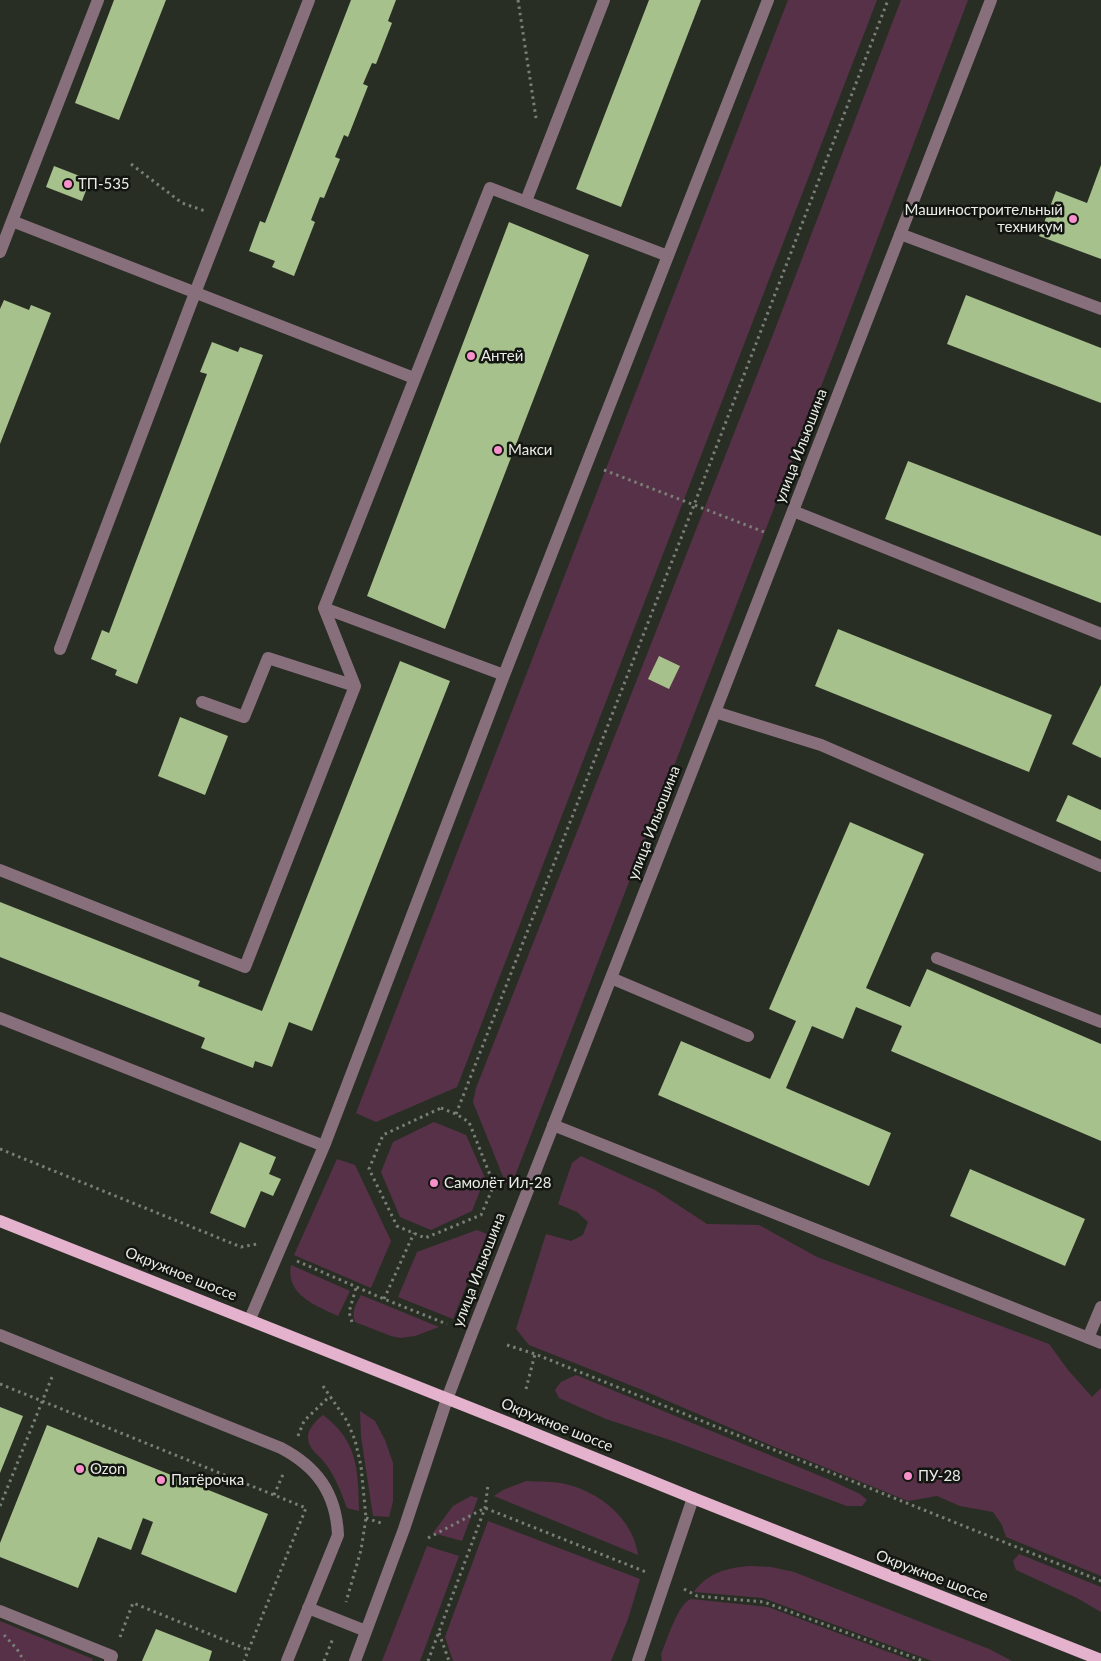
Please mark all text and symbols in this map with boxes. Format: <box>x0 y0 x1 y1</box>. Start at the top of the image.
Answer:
place label: ТП-535 <box>78 175 130 193</box>
marker: ТП-535 <box>62 178 74 190</box>
place label: Машиностроительный техникум <box>905 201 1063 236</box>
marker: Машиностроительный техникум <box>1067 213 1079 225</box>
place label: Антей <box>481 347 523 365</box>
marker: Антей <box>465 350 477 362</box>
street label: улица Ильюшина <box>771 386 831 506</box>
place label: Макси <box>508 441 552 459</box>
marker: Макси <box>492 444 504 456</box>
street label: улица Ильюшина <box>624 763 684 883</box>
place label: Самолёт Ил-28 <box>444 1174 551 1192</box>
marker: Самолёт Ил-28 <box>428 1177 440 1189</box>
street label: улица Ильюшина <box>449 1210 509 1330</box>
street label: Окружное шоссе <box>123 1243 239 1305</box>
street label: Окружное шоссе <box>499 1394 615 1456</box>
place label: Ozon <box>90 1460 125 1478</box>
marker: Ozon <box>74 1463 86 1475</box>
place label: ПУ-28 <box>918 1467 961 1485</box>
marker: ПУ-28 <box>902 1470 914 1482</box>
place label: Пятёрочка <box>171 1471 244 1489</box>
marker: Пятёрочка <box>155 1474 167 1486</box>
street label: Окружное шоссе <box>873 1546 991 1606</box>

